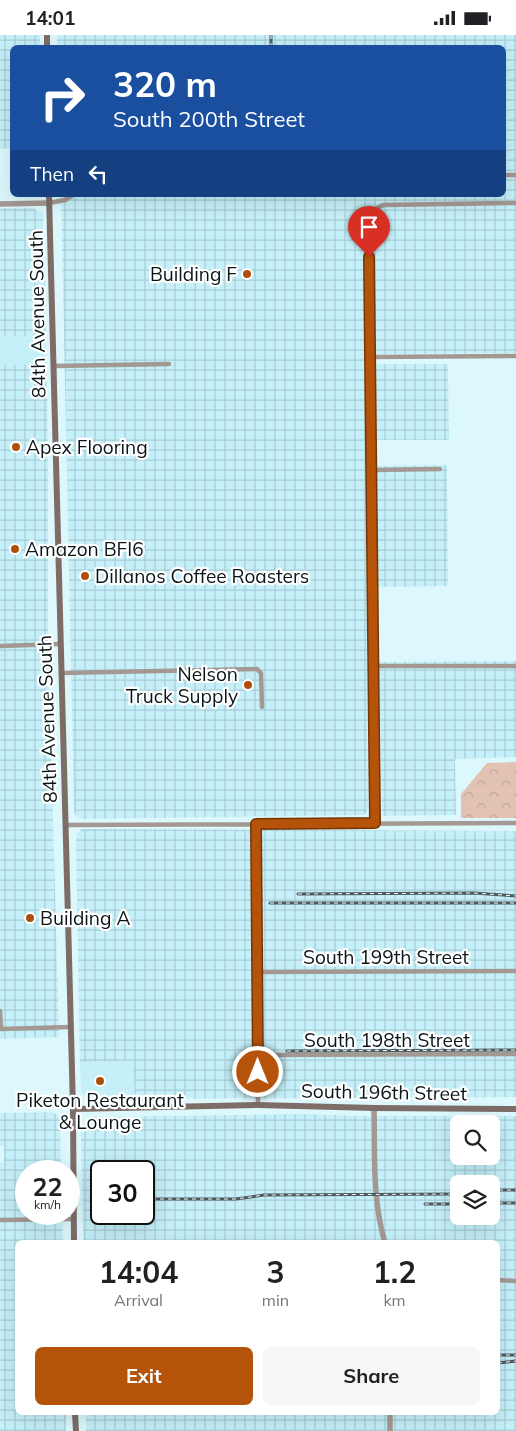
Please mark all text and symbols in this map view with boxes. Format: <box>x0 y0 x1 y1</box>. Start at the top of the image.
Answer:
text: 14:01 <box>25 6 75 30</box>
text: 320 m <box>113 62 217 106</box>
icon: right <box>30 65 95 130</box>
text: South 200th Street <box>113 105 305 133</box>
icon: left <box>84 160 112 188</box>
text: Then <box>30 162 74 186</box>
pin <box>348 206 390 257</box>
icon: arrive <box>355 213 383 241</box>
street label: 84th Avenue South <box>24 230 50 398</box>
place label: Building F <box>150 262 237 286</box>
marker: Building F <box>241 268 253 280</box>
place label: Apex Flooring <box>26 435 148 459</box>
marker: Apex Flooring <box>10 441 22 453</box>
place label: Amazon BFI6 <box>25 537 144 561</box>
marker: Amazon BFI6 <box>9 543 21 555</box>
place label: Dillanos Coffee Roasters <box>95 564 309 588</box>
marker: Dillanos Coffee Roasters <box>79 570 91 582</box>
street label: 84th Avenue South <box>32 635 62 803</box>
place label: Nelson Truck Supply <box>126 662 238 708</box>
marker: Nelson Truck Supply <box>242 679 254 691</box>
place label: Building A <box>40 906 130 930</box>
marker: Building A <box>24 912 36 924</box>
street label: South 199th Street <box>303 945 469 969</box>
street label: South 198th Street <box>304 1028 470 1052</box>
position arrow <box>231 1045 283 1097</box>
marker: Piketon Restaurant & Lounge <box>94 1075 106 1087</box>
street label: South 196th Street <box>301 1079 467 1105</box>
place label: Piketon Restaurant & Lounge <box>16 1088 184 1134</box>
map controls <box>450 1115 500 1225</box>
button: search <box>450 1115 500 1165</box>
speed limit sign: 30 <box>90 1160 155 1225</box>
text: 22 <box>32 1171 63 1202</box>
button: layers <box>450 1175 500 1225</box>
text: km/h <box>34 1197 61 1212</box>
text: 14:04 <box>99 1253 178 1291</box>
text: 3 <box>266 1253 284 1291</box>
text: 1.2 <box>373 1253 416 1291</box>
text: Arrival <box>114 1290 163 1310</box>
text: min <box>262 1290 289 1310</box>
text: km <box>383 1290 406 1310</box>
button: Exit <box>35 1347 253 1405</box>
button: Share <box>263 1347 480 1405</box>

